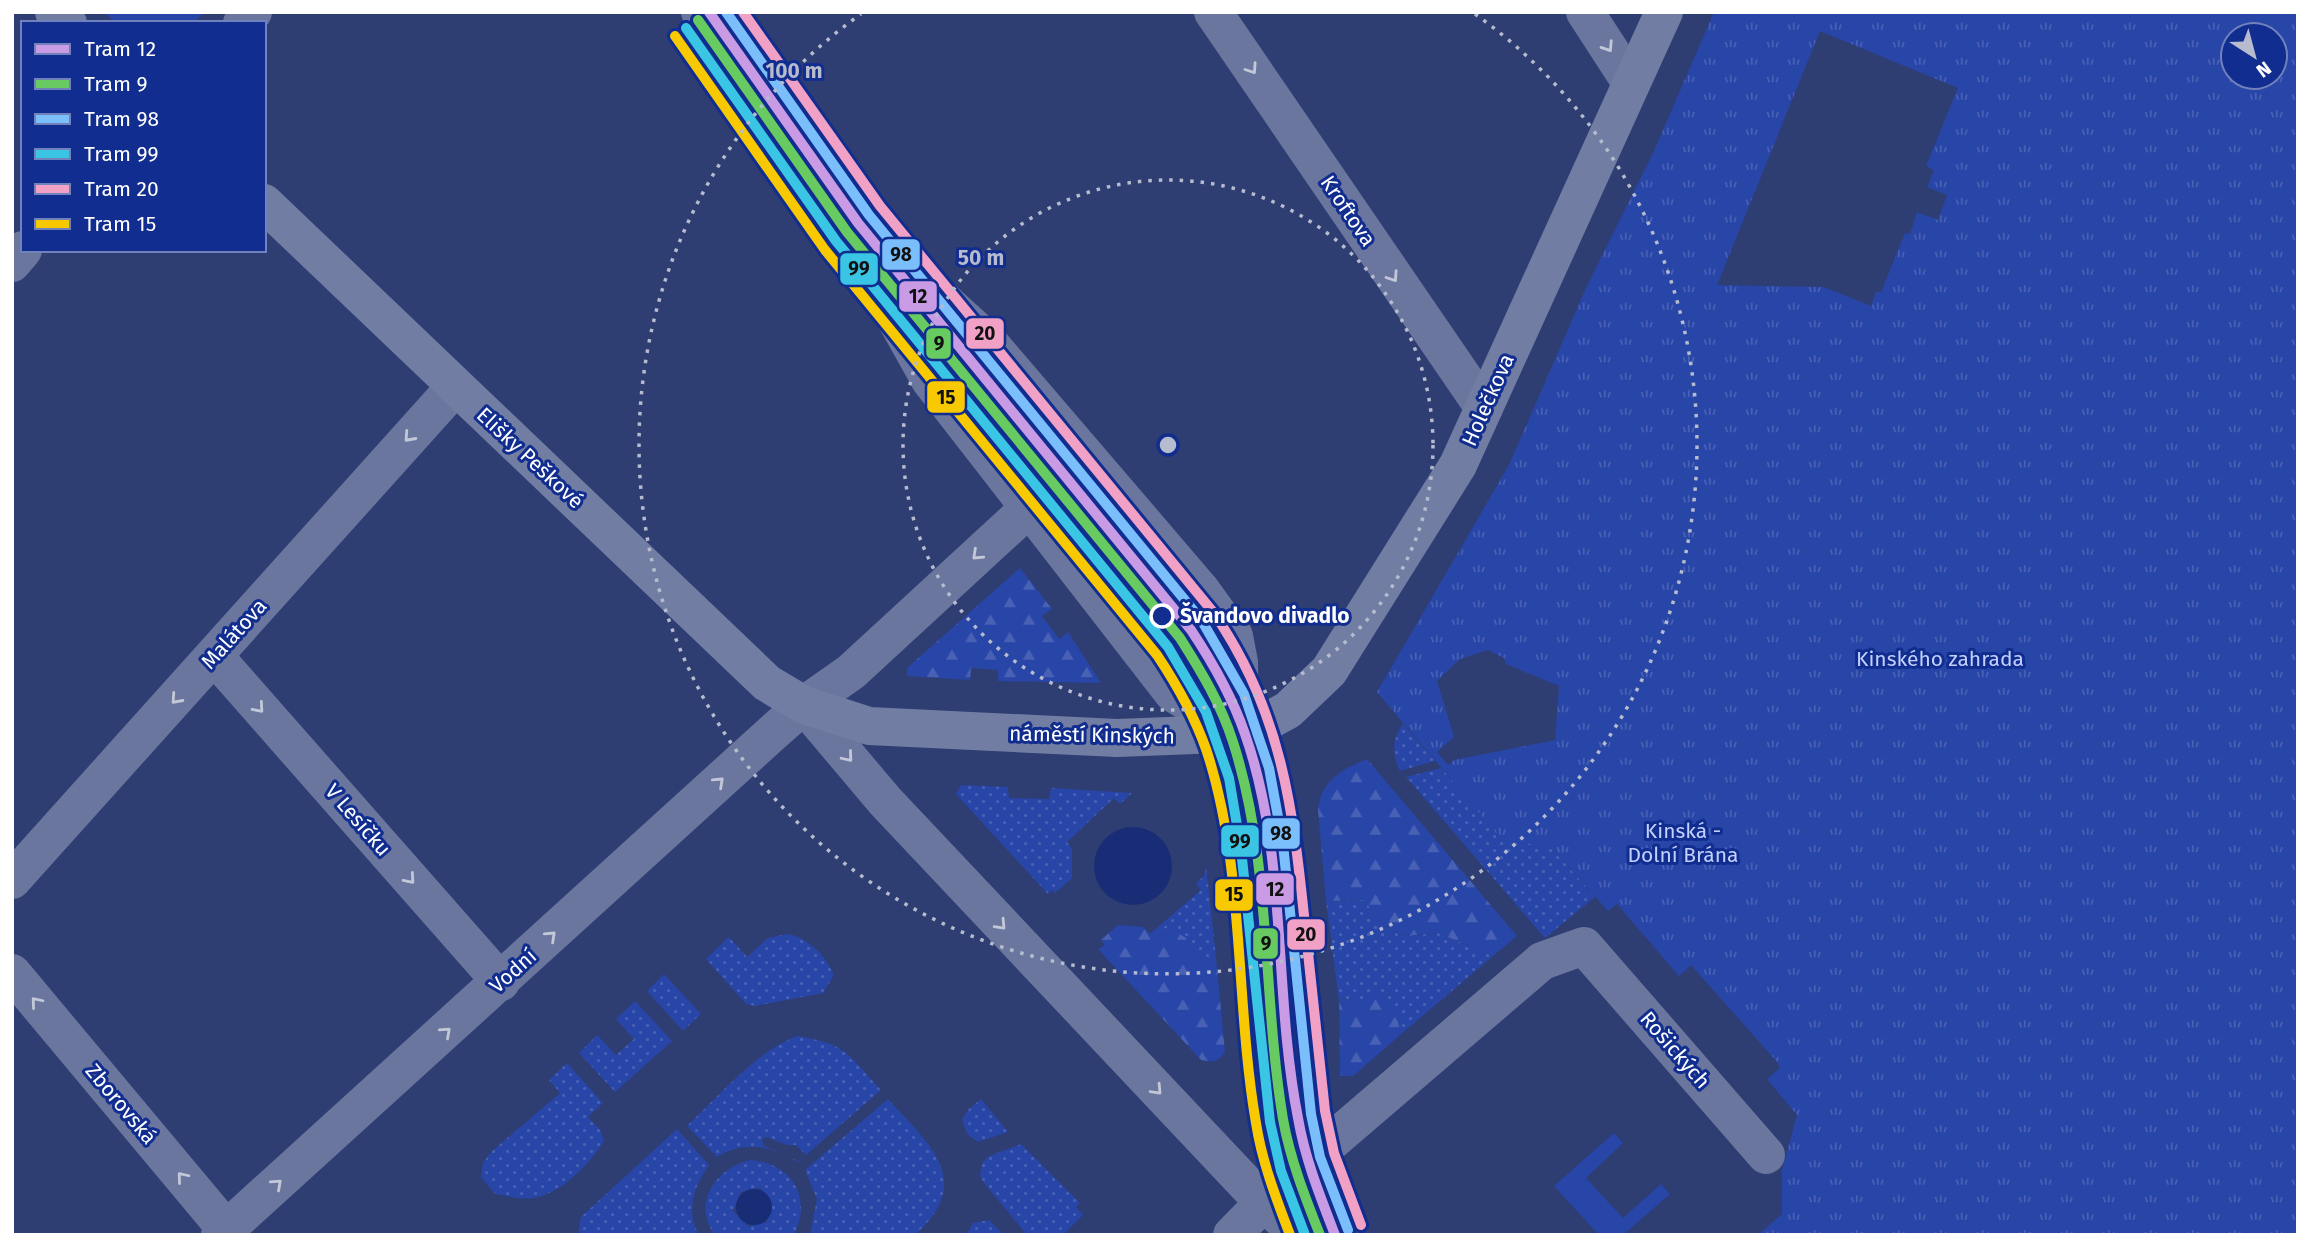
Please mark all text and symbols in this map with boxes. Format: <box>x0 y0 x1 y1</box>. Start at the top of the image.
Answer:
legend <box>21 21 266 252</box>
north arrow <box>2219 21 2289 91</box>
text: Tram 12 <box>84 36 156 62</box>
one-way arrow <box>1600 40 1613 53</box>
text: N <box>2252 56 2276 82</box>
text: 100 m <box>765 58 823 84</box>
one-way arrow <box>1243 61 1256 74</box>
text: Tram 9 <box>84 71 148 97</box>
text: Tram 98 <box>84 106 159 132</box>
text: Tram 99 <box>84 141 159 167</box>
street label: Kroftova <box>1315 171 1381 251</box>
text: Tram 20 <box>84 176 159 202</box>
text: Tram 15 <box>84 211 156 237</box>
line badge: 98 <box>881 238 921 271</box>
text: 98 <box>890 243 912 266</box>
text: 50 m <box>958 245 1004 271</box>
line badge: 99 <box>839 252 879 286</box>
text: 99 <box>848 257 870 280</box>
one-way arrow <box>1385 270 1398 283</box>
line badge: 12 <box>898 280 938 313</box>
text: 12 <box>909 285 927 308</box>
line badge: 20 <box>965 317 1005 350</box>
text: 20 <box>975 322 995 345</box>
line badge: 9 <box>925 327 952 360</box>
text: 9 <box>934 332 945 355</box>
street label: Holečkova <box>1456 350 1520 450</box>
line badge: 15 <box>926 380 966 414</box>
text: 15 <box>936 386 956 409</box>
street label: Elišky Peškové <box>471 402 589 514</box>
one-way arrow <box>405 429 417 442</box>
centre of rings <box>1156 433 1180 457</box>
one-way arrow <box>972 547 985 559</box>
street label: Malátova <box>196 593 272 675</box>
place label: Švandovo divadlo <box>1180 601 1350 629</box>
marker: Švandovo divadlo <box>1150 604 1174 628</box>
park label: Kinského zahrada <box>1856 646 2024 672</box>
one-way arrow <box>172 691 184 704</box>
one-way arrow <box>251 700 263 713</box>
street label: náměstí Kinských <box>1009 721 1175 749</box>
one-way arrow <box>840 749 852 762</box>
one-way arrow <box>711 778 724 791</box>
street label: V Lesíčku <box>320 779 396 861</box>
line badge: 98 <box>1261 817 1301 850</box>
park label: Kinská - Dolní Brána <box>1627 818 1739 868</box>
text: 98 <box>1270 822 1292 845</box>
line badge: 99 <box>1220 824 1260 858</box>
text: 99 <box>1229 830 1251 853</box>
one-way arrow <box>402 871 414 884</box>
line badge: 12 <box>1255 872 1295 906</box>
line badge: 15 <box>1214 878 1254 912</box>
text: 12 <box>1266 878 1284 901</box>
text: 15 <box>1224 883 1244 906</box>
one-way arrow <box>993 917 1006 930</box>
line badge: 20 <box>1286 918 1326 951</box>
text: 20 <box>1296 923 1316 946</box>
line badge: 9 <box>1252 927 1279 960</box>
one-way arrow <box>543 932 556 945</box>
text: 9 <box>1261 932 1272 955</box>
street label: Vodní <box>484 943 542 999</box>
one-way arrow <box>32 998 45 1010</box>
street label: Rošických <box>1634 1006 1716 1094</box>
one-way arrow <box>438 1027 451 1040</box>
street label: Zborovská <box>80 1058 162 1150</box>
one-way arrow <box>1149 1082 1162 1095</box>
one-way arrow <box>178 1172 191 1185</box>
one-way arrow <box>269 1180 282 1192</box>

